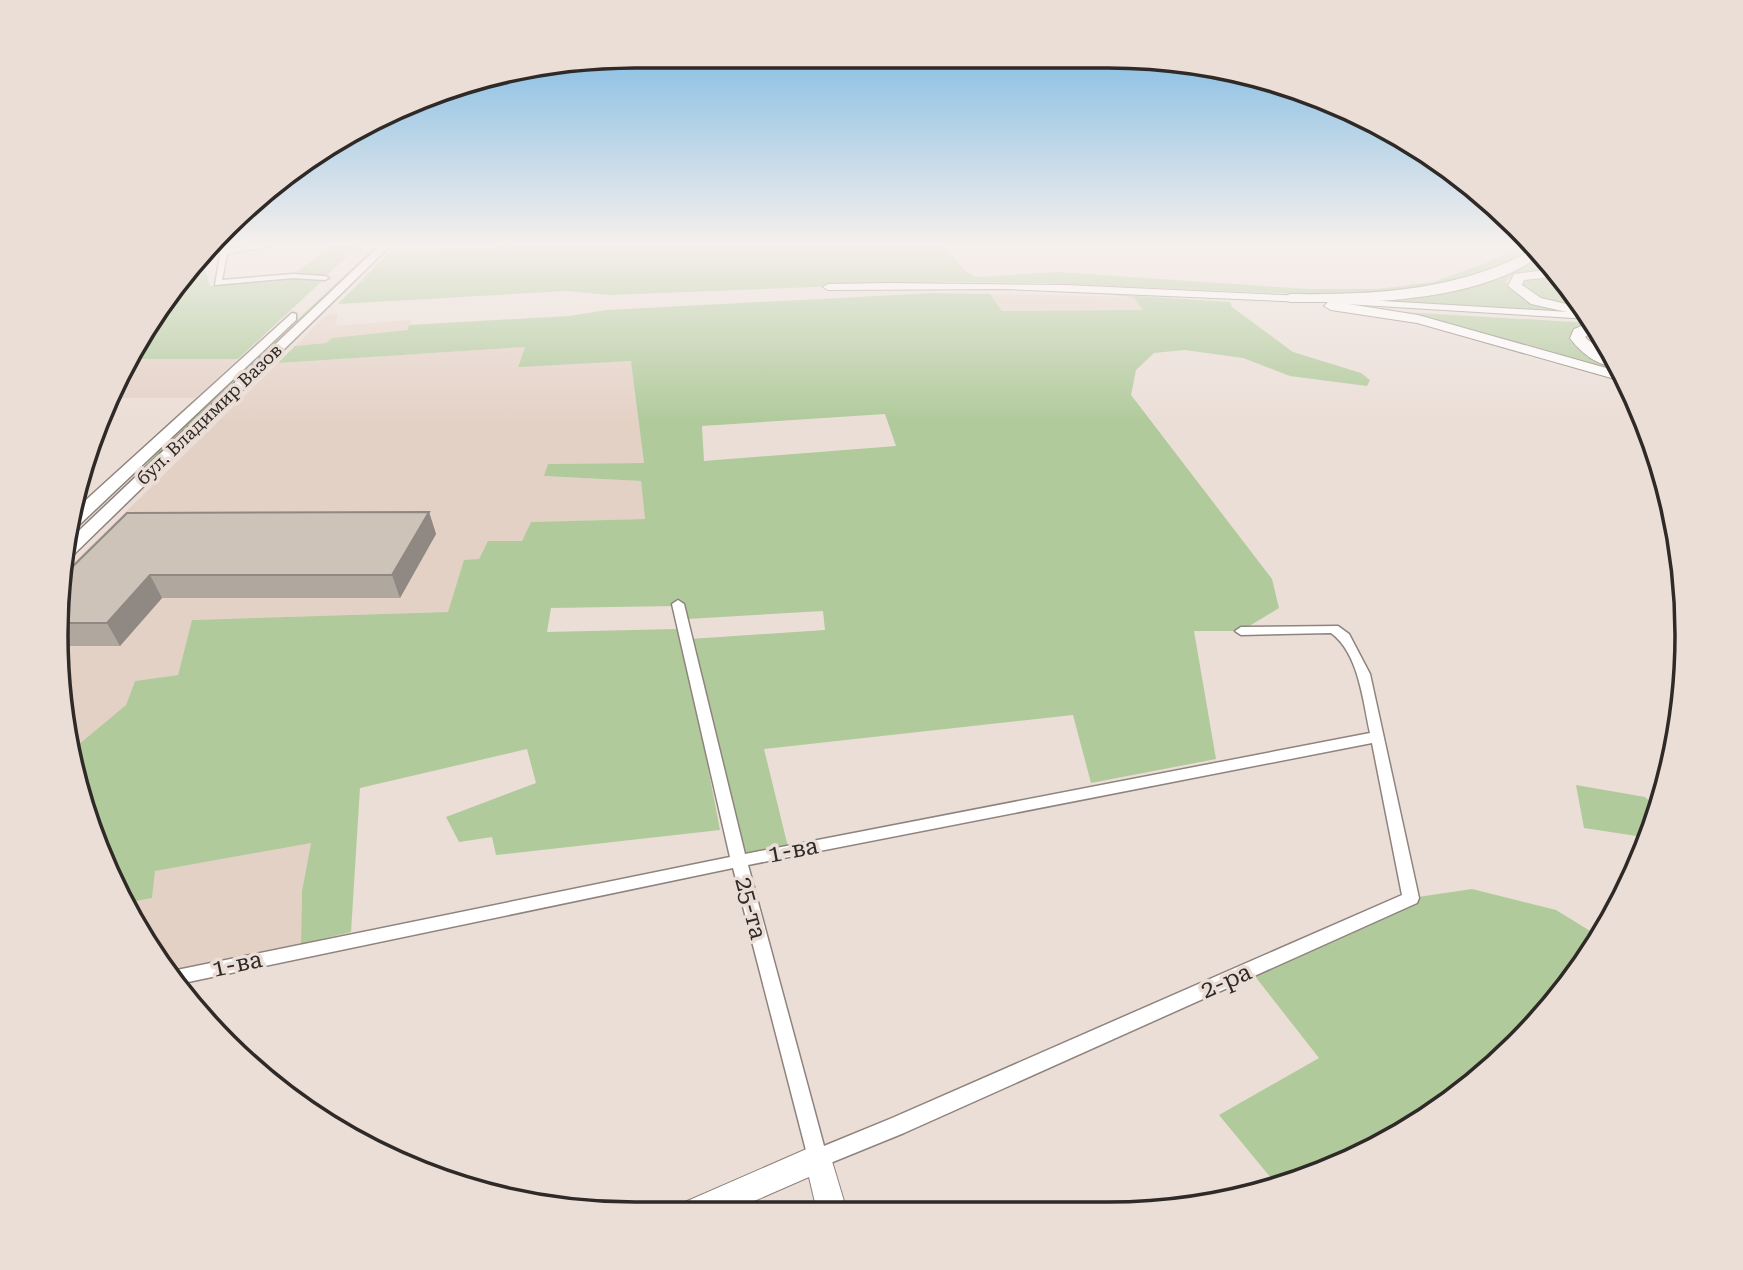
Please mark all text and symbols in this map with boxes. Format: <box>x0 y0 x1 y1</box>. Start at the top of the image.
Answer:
street label: бул. Владимир Вазов <box>132 339 286 489</box>
street label: 1-ва <box>765 831 821 869</box>
street label: 25-та <box>729 874 773 942</box>
street label: 1-ва <box>209 945 265 983</box>
street label: 2-ра <box>1196 958 1256 1004</box>

